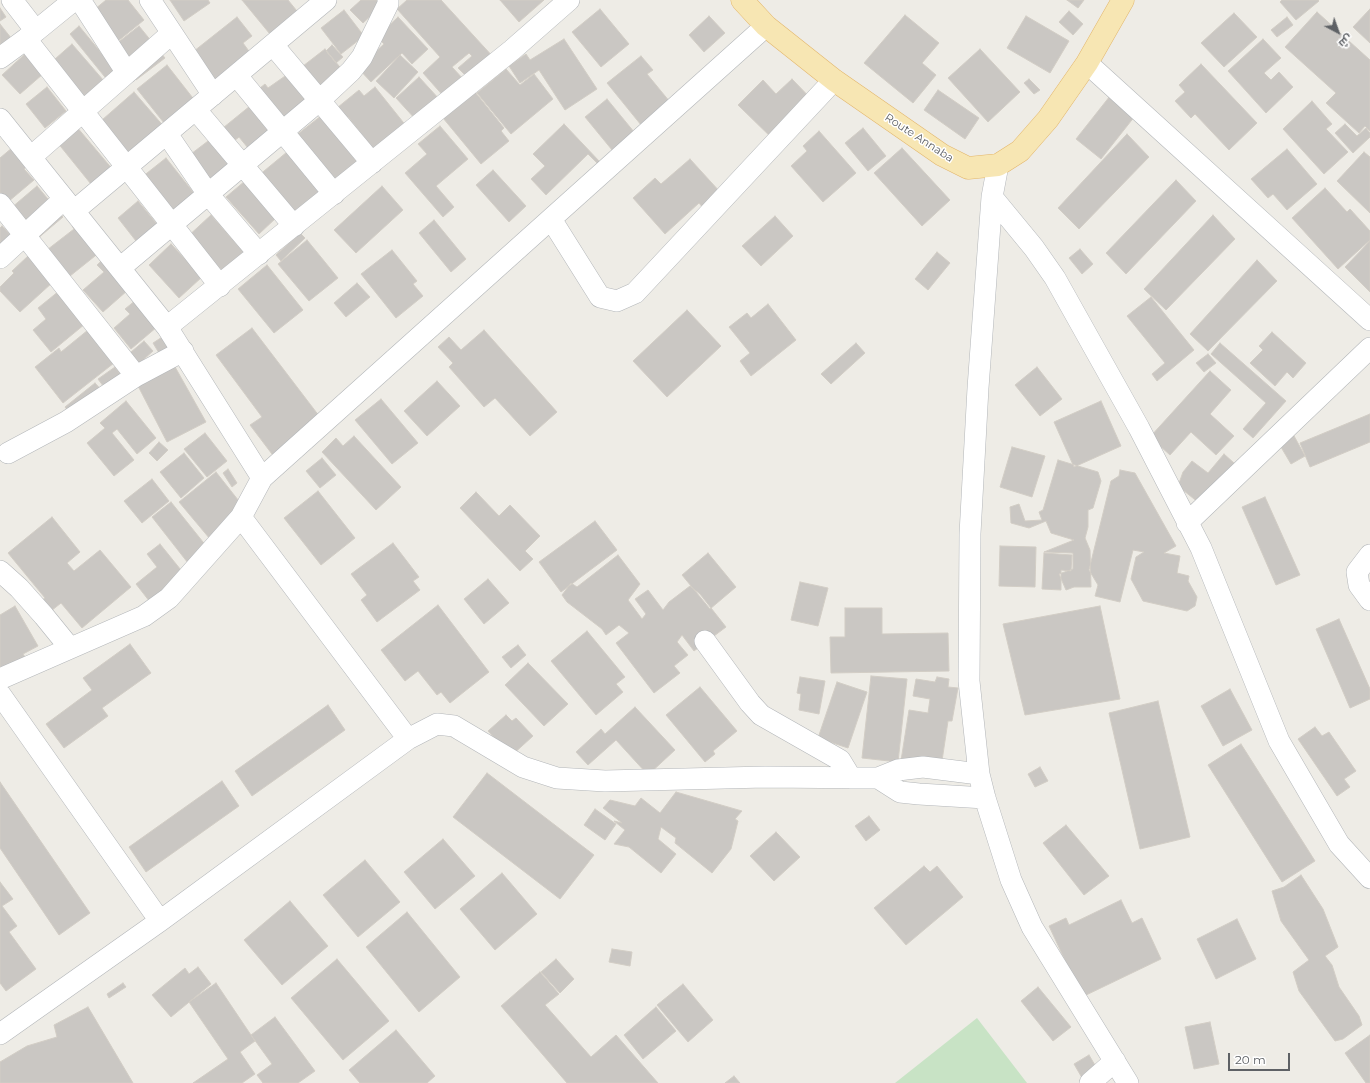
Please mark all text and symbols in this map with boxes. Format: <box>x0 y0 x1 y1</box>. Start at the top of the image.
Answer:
north arrow <box>1318 12 1358 52</box>
text: ش <box>1336 31 1356 51</box>
street label: Route Annaba <box>882 111 956 165</box>
scale bar <box>1230 1045 1292 1071</box>
text: 20 m <box>1235 1052 1266 1067</box>

